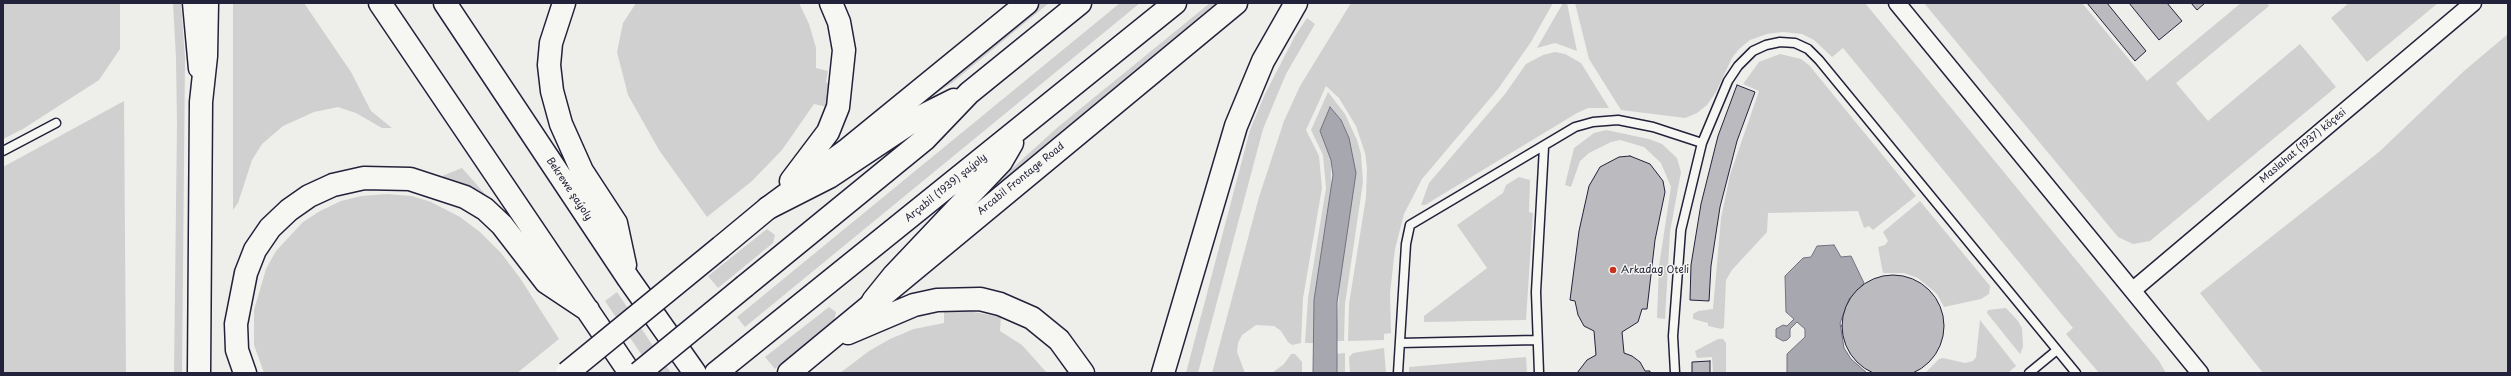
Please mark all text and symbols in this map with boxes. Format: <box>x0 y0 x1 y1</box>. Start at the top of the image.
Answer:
street label: Maslahat (1937) köçesi <box>2257 106 2349 186</box>
street label: Arcabil Frontage Road <box>975 140 1067 218</box>
street label: Arçabil (1939) şaýoly <box>903 151 989 225</box>
street label: Bekrewe şaýoly <box>544 155 594 223</box>
place label: Arkadag Oteli <box>1621 264 1689 276</box>
marker: Arkadag Oteli <box>1608 265 1618 275</box>

